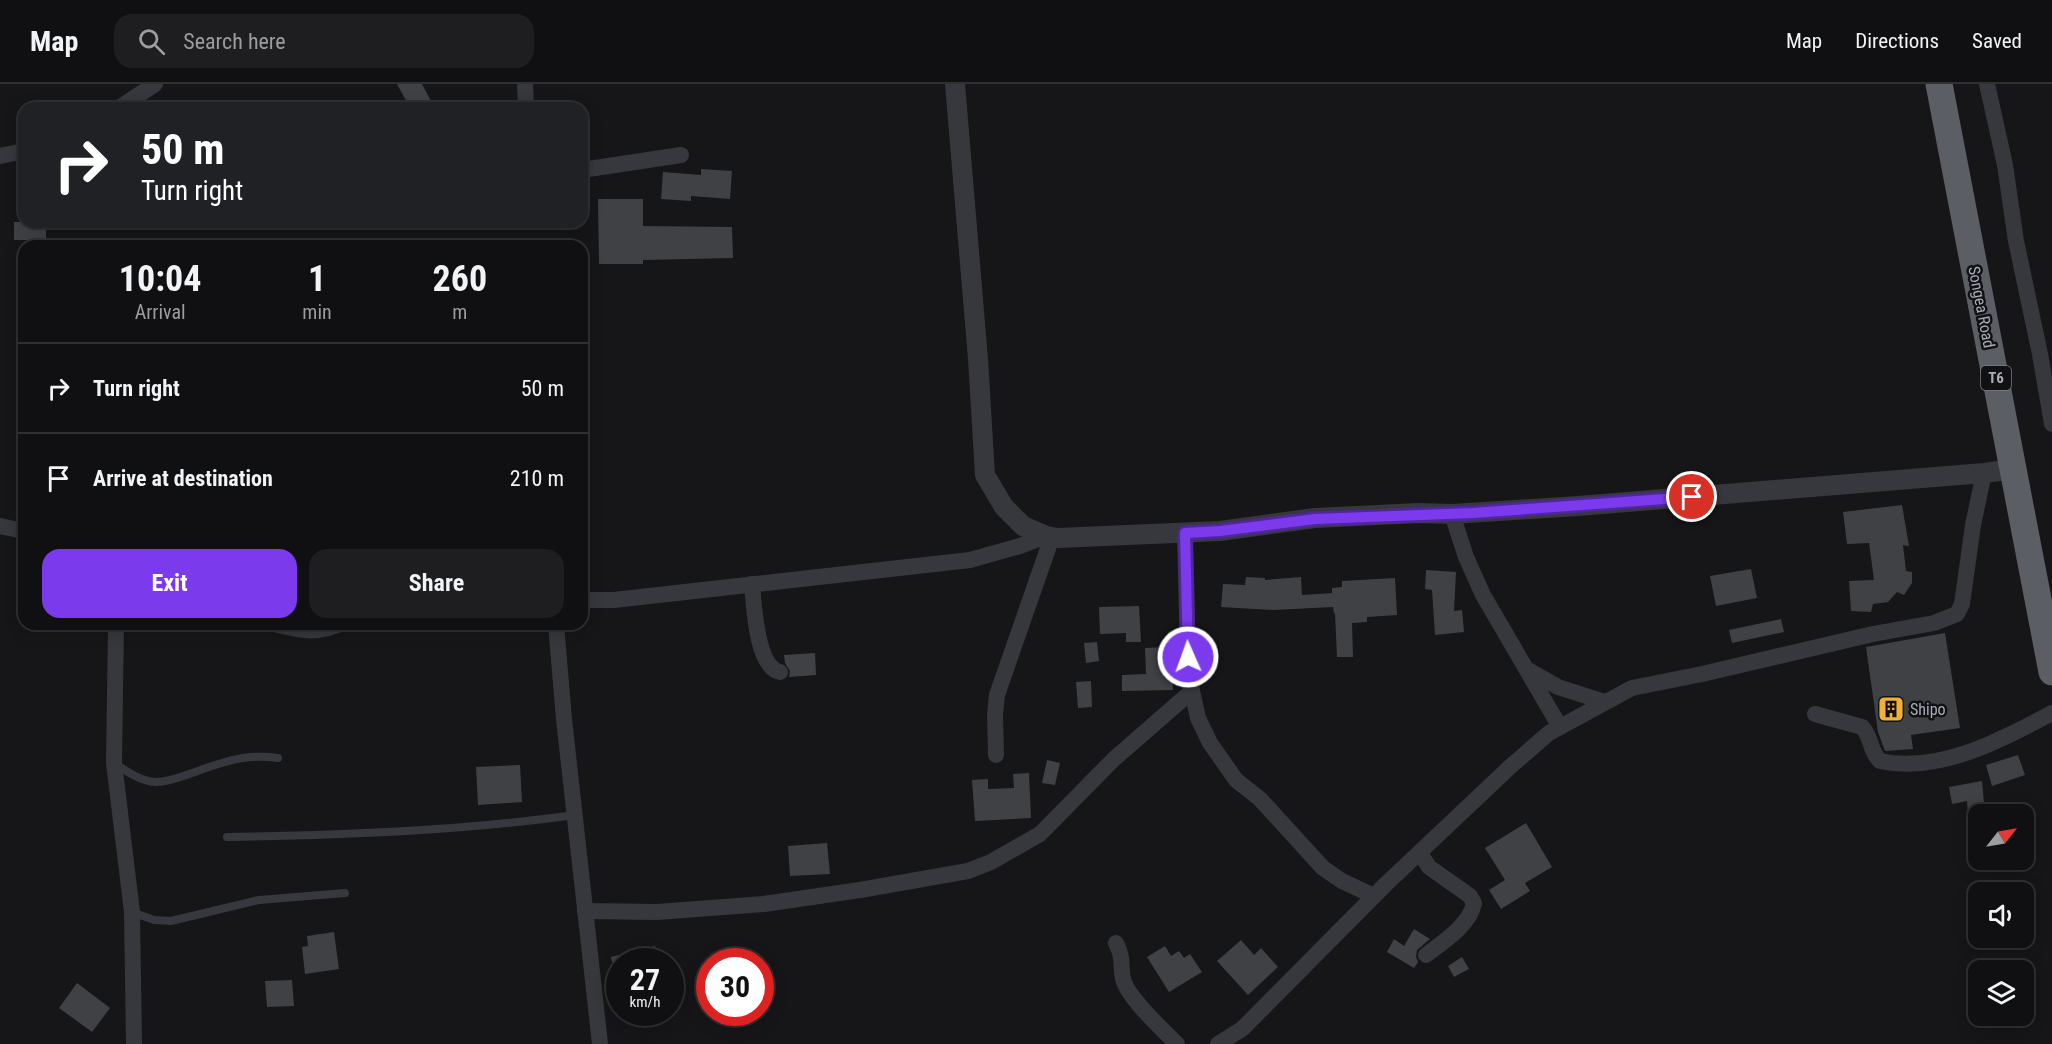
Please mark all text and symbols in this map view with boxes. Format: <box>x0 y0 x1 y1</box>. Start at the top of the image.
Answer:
search box <box>114 14 534 68</box>
text: Map <box>30 25 78 58</box>
icon: search <box>135 25 168 58</box>
text: Search here <box>183 29 286 54</box>
text: Map <box>1786 29 1822 53</box>
text: Directions <box>1855 29 1939 53</box>
text: Saved <box>1972 29 2022 53</box>
text: 50 m <box>141 125 224 174</box>
icon: right <box>42 126 120 204</box>
text: Turn right <box>141 175 243 207</box>
text: 10:04 <box>119 258 201 300</box>
text: 1 <box>308 258 326 300</box>
text: 260 <box>433 258 487 300</box>
street label: Songea Road <box>1964 265 1999 350</box>
text: Arrival <box>135 300 186 324</box>
text: min <box>302 300 332 324</box>
text: m <box>452 300 467 324</box>
road number: T6 <box>1981 366 2011 390</box>
icon: right <box>42 372 75 405</box>
text: Turn right <box>93 376 180 401</box>
text: 50 m <box>521 376 564 401</box>
icon: arrive <box>42 462 75 495</box>
text: Arrive at destination <box>93 466 273 491</box>
text: 210 m <box>510 466 564 491</box>
pin <box>1666 471 1717 522</box>
icon: arrive <box>1675 480 1708 513</box>
button: Exit <box>42 549 297 618</box>
button: Share <box>309 549 564 618</box>
position arrow <box>1156 625 1220 689</box>
building icon: Shipo <box>1876 694 1906 724</box>
place label: Shipo <box>1910 700 1946 719</box>
north arrow <box>1968 804 2034 870</box>
map controls <box>1968 804 2034 1026</box>
button: sound <box>1968 882 2034 948</box>
speed limit sign: 30 <box>696 948 774 1026</box>
button: layers <box>1968 960 2034 1026</box>
text: 27 <box>630 962 660 997</box>
text: km/h <box>630 993 660 1011</box>

